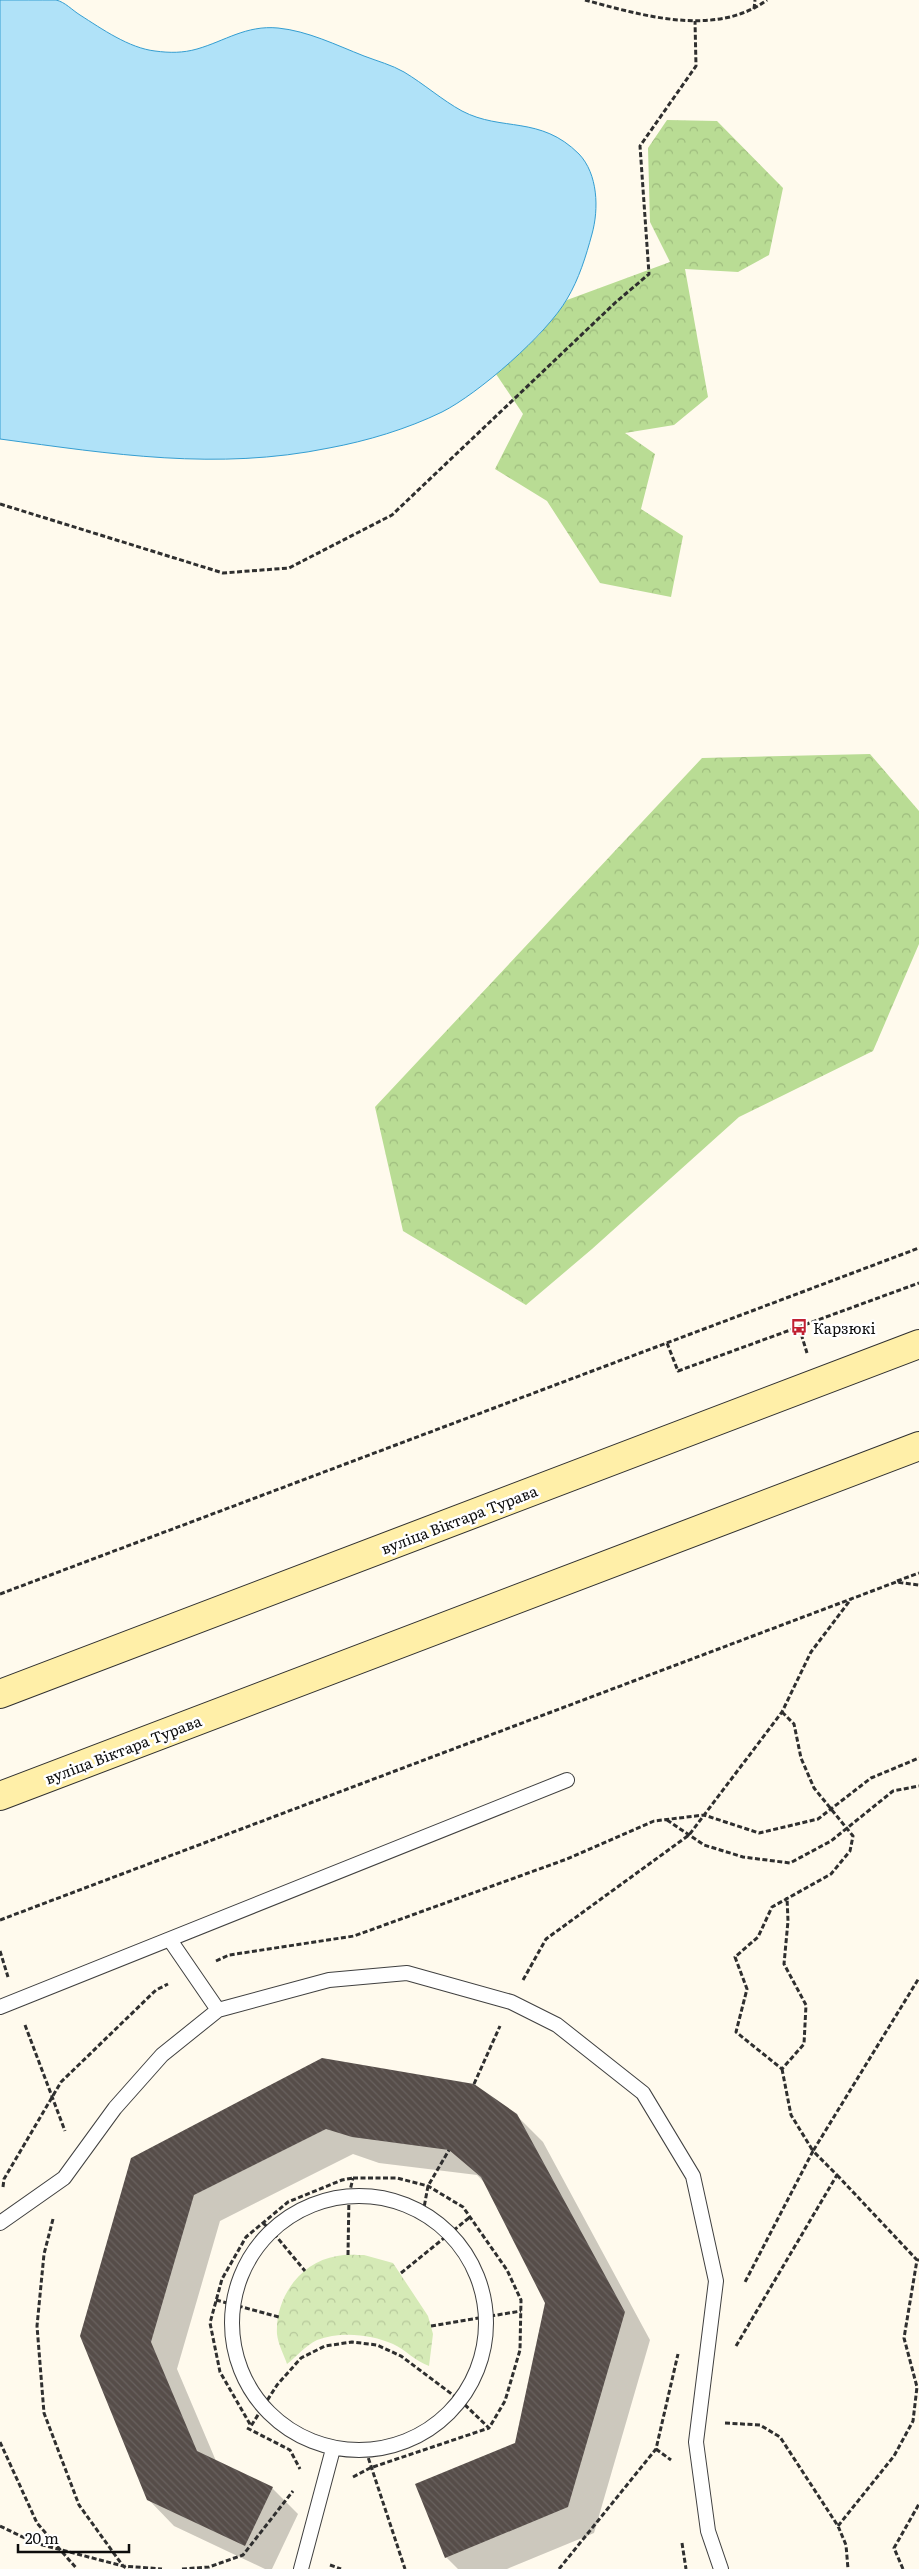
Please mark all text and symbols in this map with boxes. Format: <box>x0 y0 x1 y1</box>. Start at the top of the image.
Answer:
place label: Карзюкі <box>813 1316 875 1339</box>
bus stop icon: Карзюкі <box>789 1317 809 1337</box>
street label: вуліца Віктара Турава <box>377 1478 541 1559</box>
street label: вуліца Віктара Турава <box>41 1708 205 1789</box>
scale bar <box>18 2522 129 2554</box>
text: 20 m <box>25 2526 59 2549</box>

